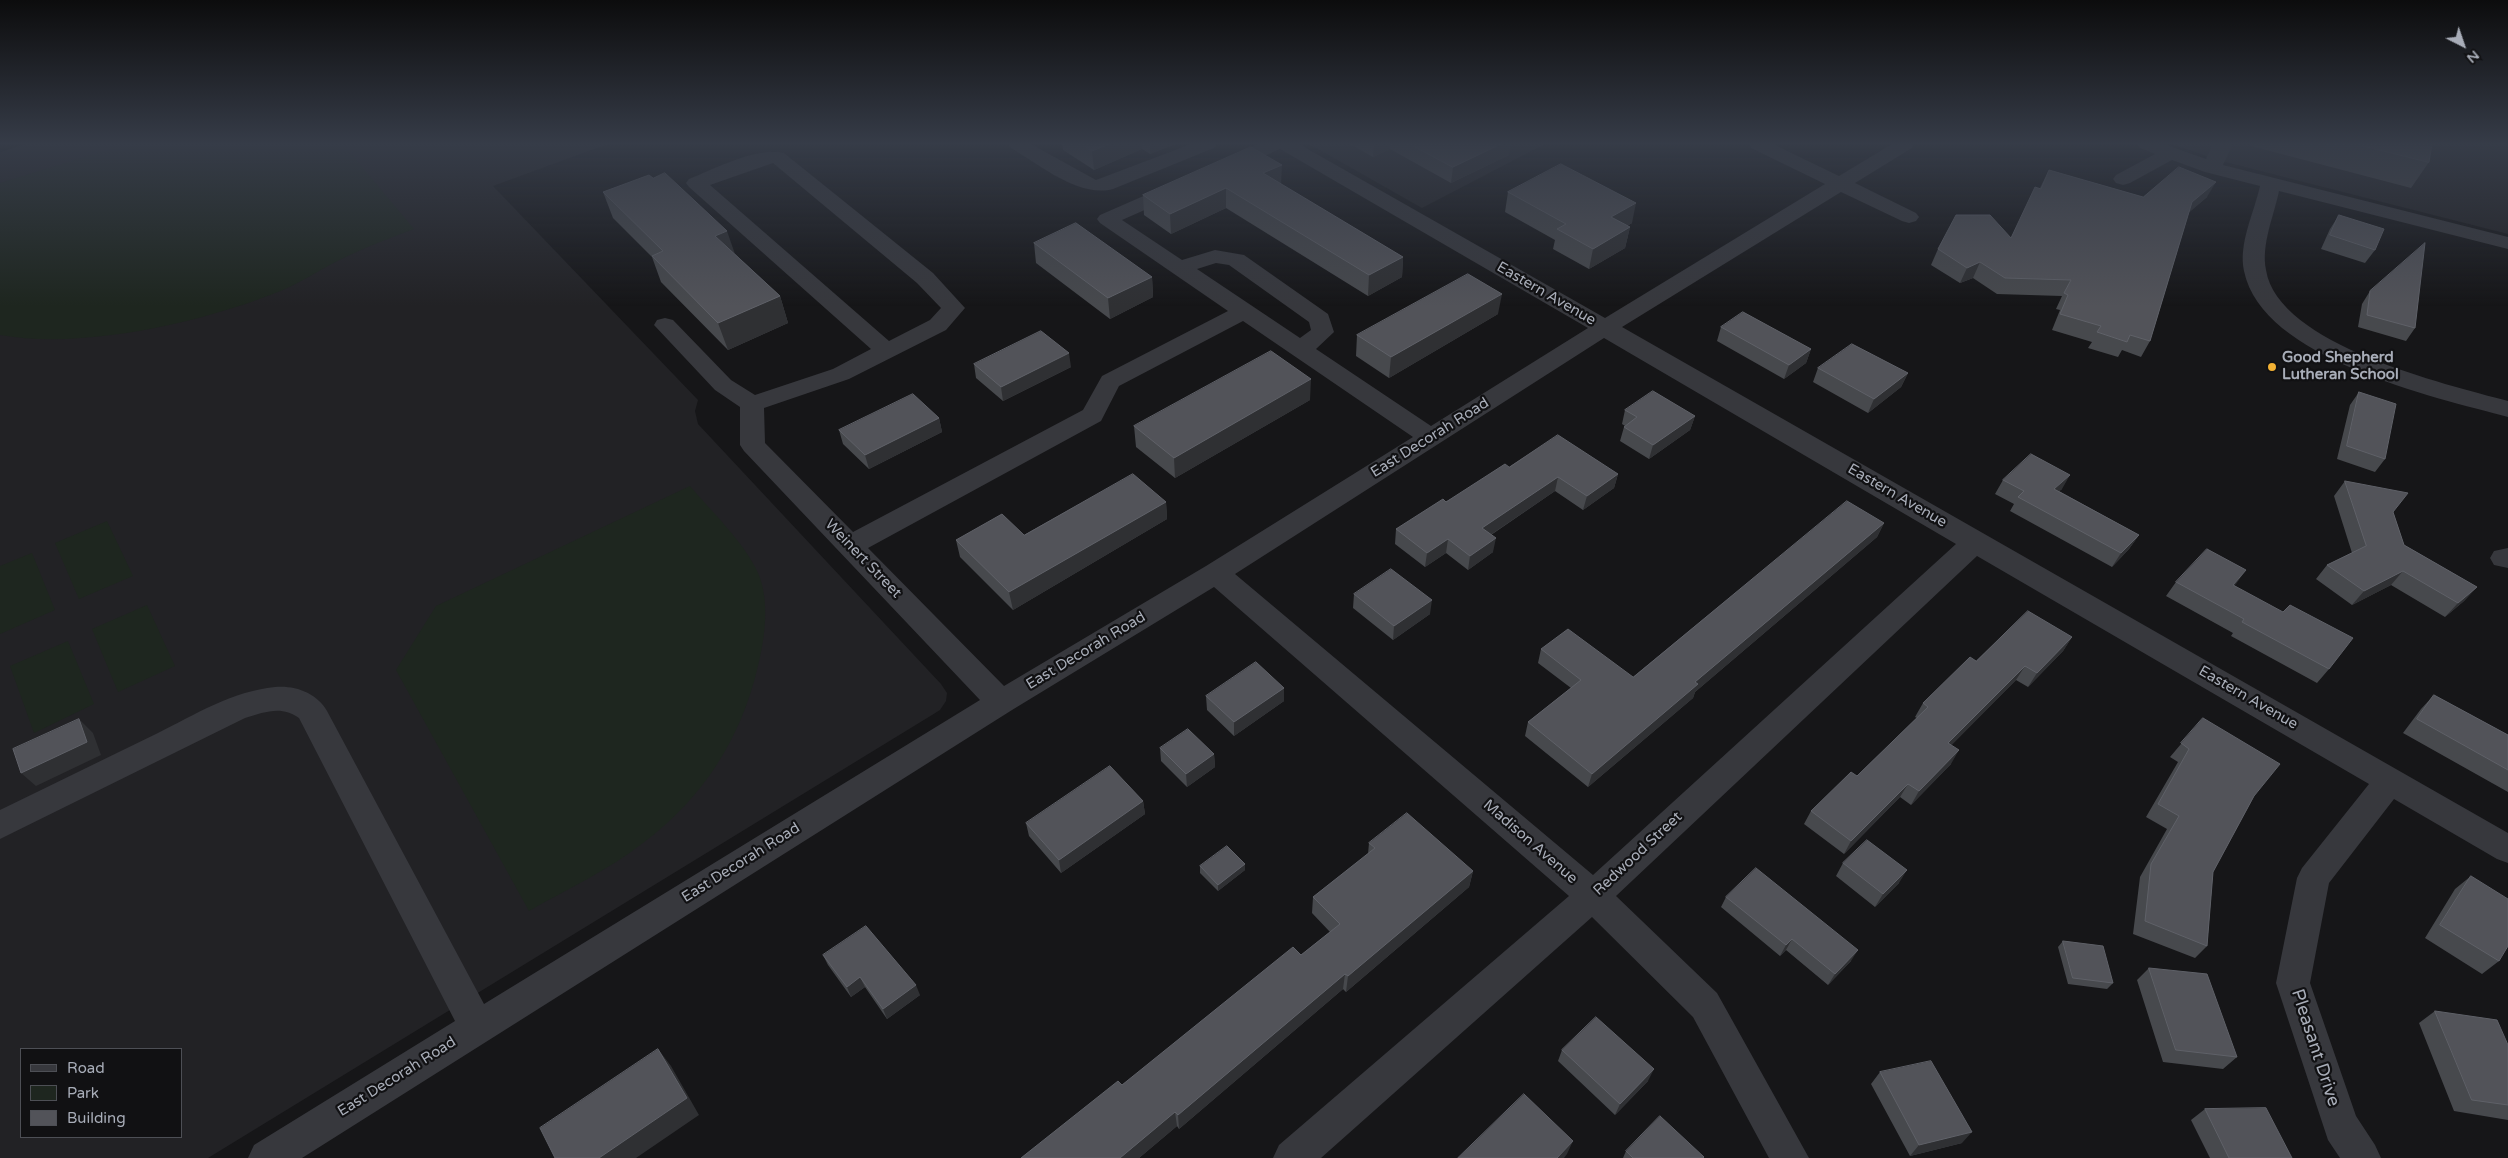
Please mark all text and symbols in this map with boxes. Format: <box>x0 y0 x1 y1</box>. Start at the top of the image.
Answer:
north arrow <box>2438 20 2488 70</box>
text: N <box>2463 47 2483 67</box>
street label: Eastern Avenue <box>1493 258 1599 330</box>
place label: Good Shepherd Lutheran School <box>2282 349 2399 384</box>
marker: Good Shepherd Lutheran School <box>2266 361 2278 373</box>
street label: East Decorah Road <box>1368 394 1492 482</box>
street label: Eastern Avenue <box>1844 460 1950 532</box>
street label: Weinert Street <box>821 516 905 602</box>
street label: East Decorah Road <box>1023 608 1149 694</box>
street label: Eastern Avenue <box>2195 662 2301 734</box>
street label: Madison Avenue <box>1479 796 1581 888</box>
street label: Redwood Street <box>1590 808 1686 900</box>
street label: East Decorah Road <box>679 819 803 907</box>
street label: Pleasant Drive <box>2286 987 2344 1109</box>
street label: East Decorah Road <box>335 1033 459 1121</box>
legend <box>20 1048 182 1138</box>
text: Road <box>67 1059 105 1077</box>
text: Park <box>67 1084 99 1102</box>
text: Building <box>67 1109 126 1127</box>

